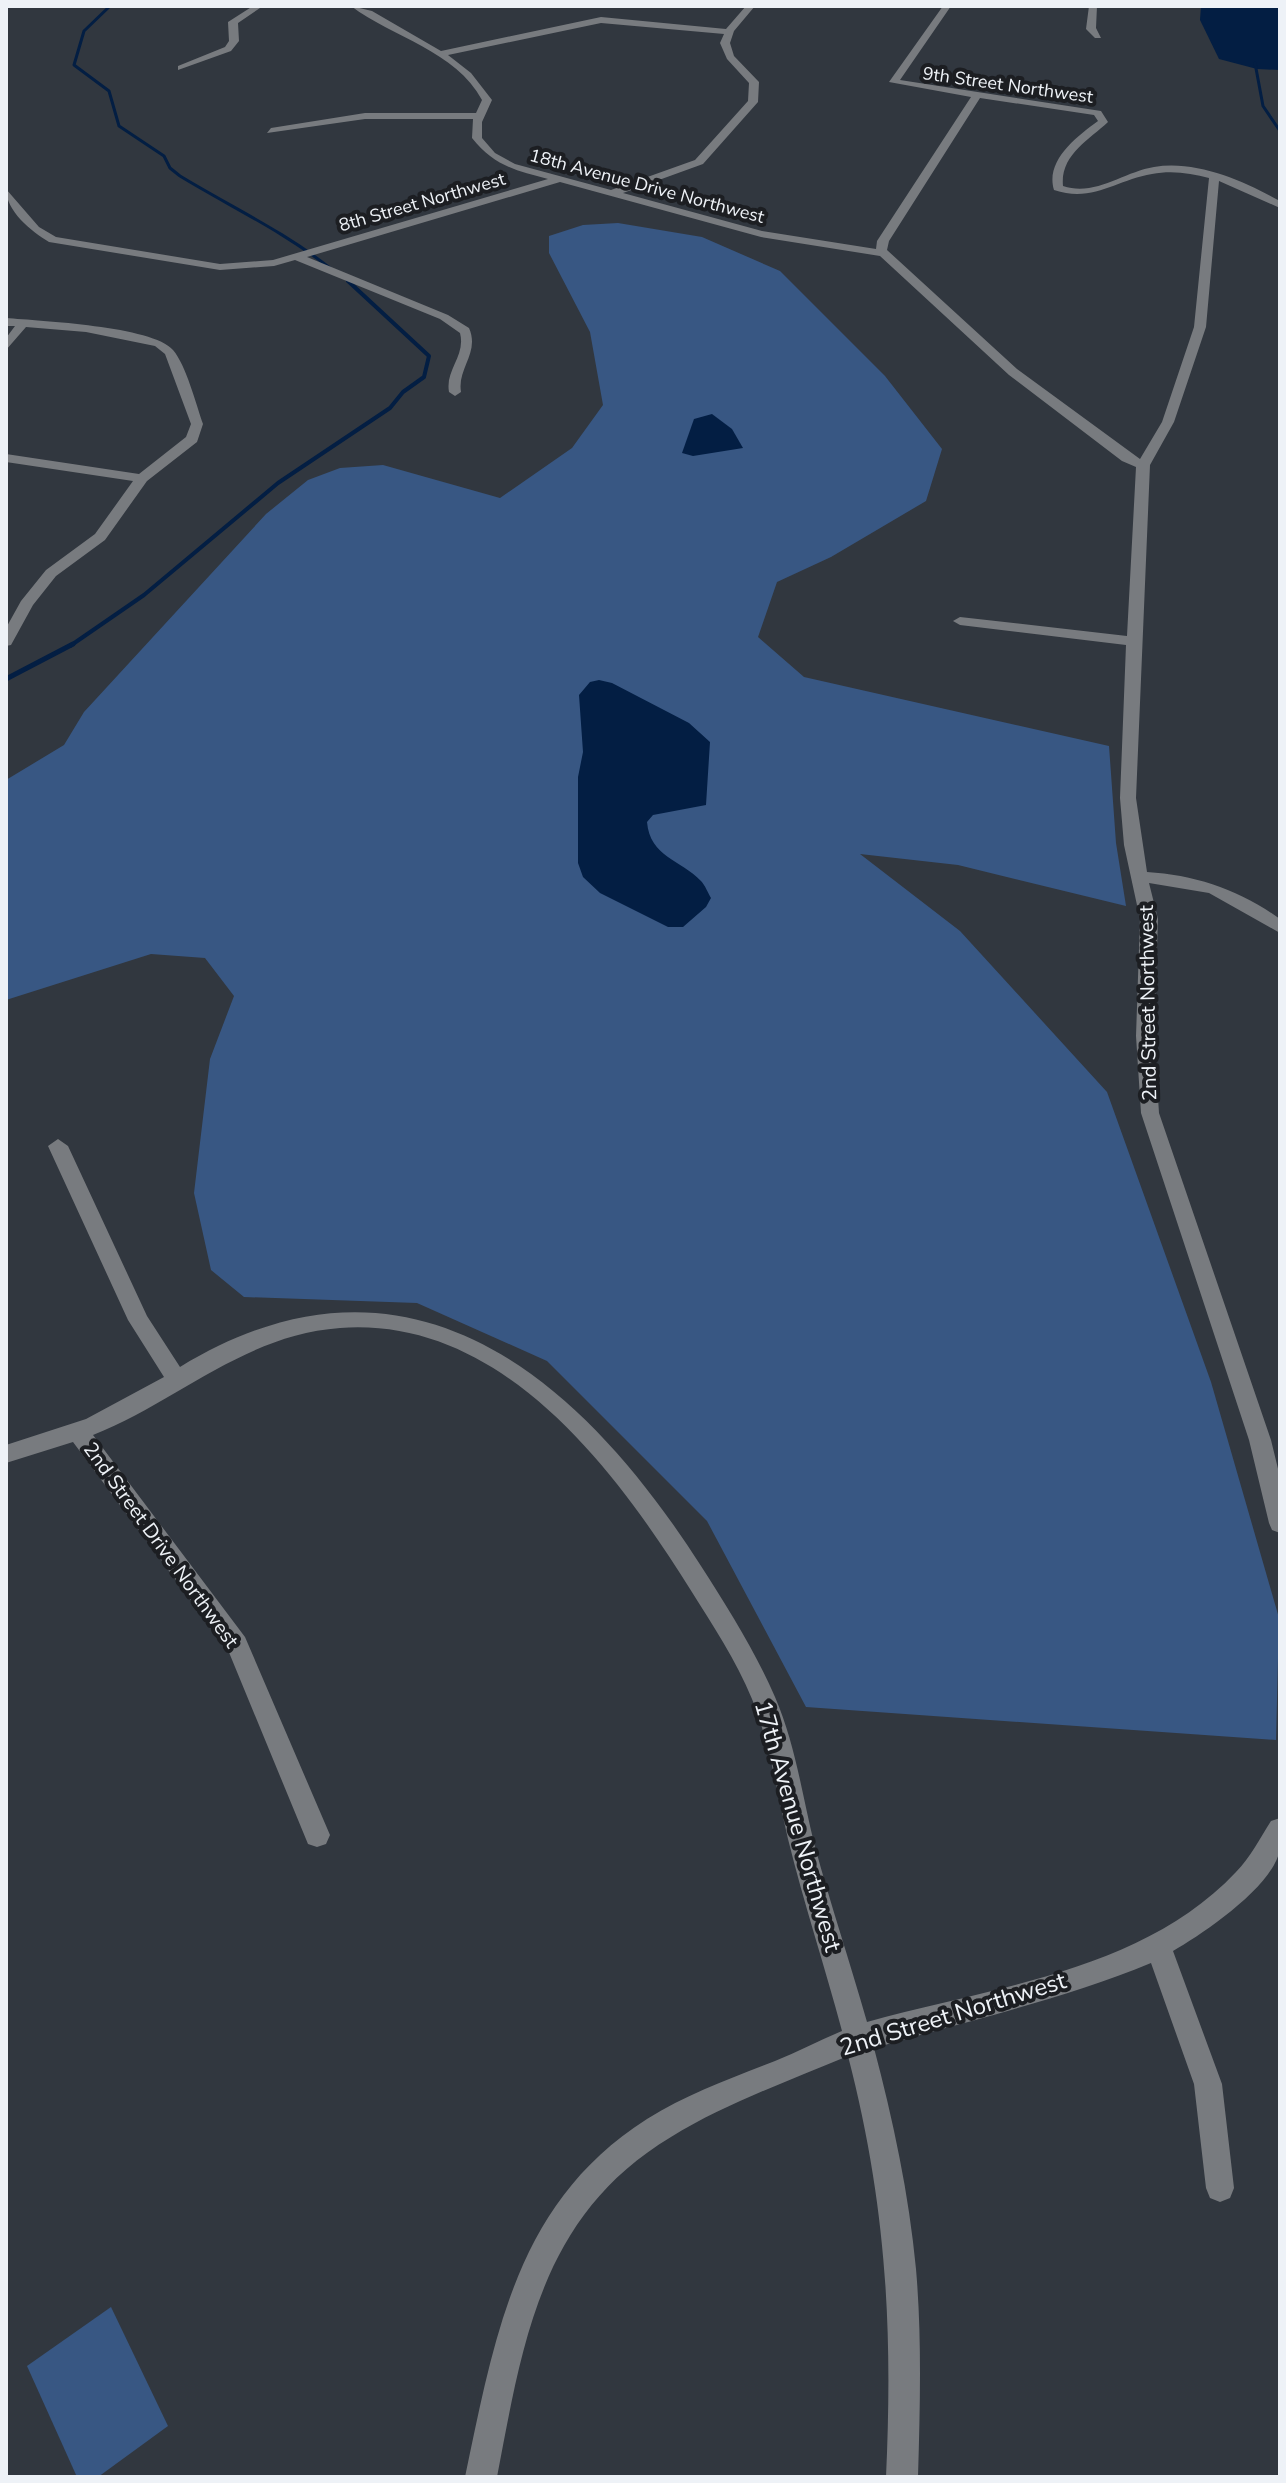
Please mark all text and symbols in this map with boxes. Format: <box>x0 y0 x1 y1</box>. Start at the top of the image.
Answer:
street label: 9th Street Northwest <box>921 61 1095 109</box>
street label: 18th Avenue Drive Northwest <box>527 143 768 229</box>
street label: 8th Street Northwest <box>336 167 509 237</box>
street label: 2nd Street Northwest <box>1133 904 1163 1101</box>
street label: 2nd Street Drive Northwest <box>77 1437 245 1654</box>
street label: 17th Avenue Northwest <box>747 1697 849 1956</box>
street label: 2nd Street Northwest <box>836 1964 1070 2064</box>

